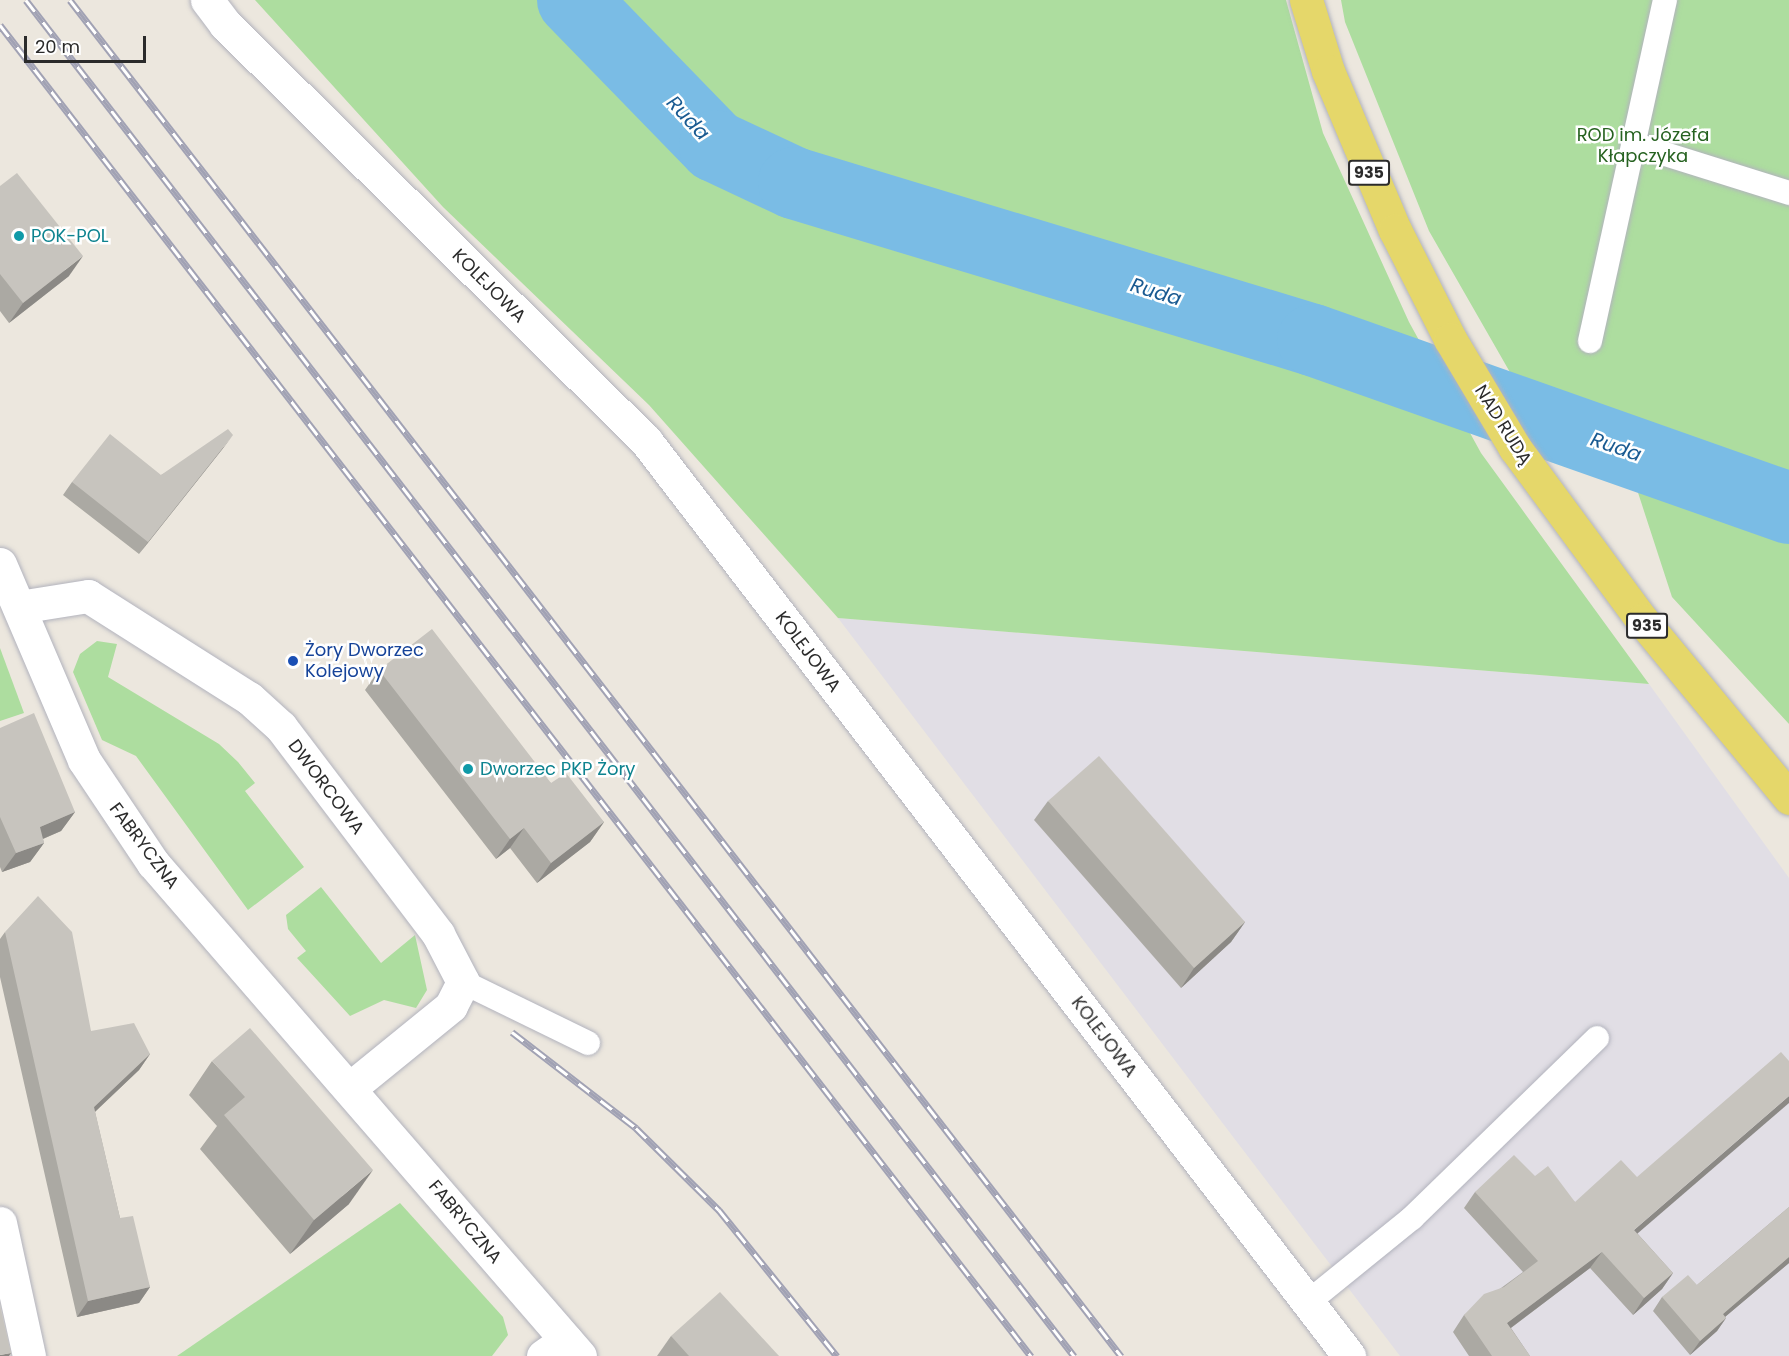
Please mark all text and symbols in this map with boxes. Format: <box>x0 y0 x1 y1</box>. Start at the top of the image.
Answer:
scale bar <box>27 24 148 62</box>
text: 20 m <box>35 34 80 59</box>
water label: Ruda <box>661 91 715 145</box>
park label: ROD im. Józefa Kłapczyka <box>1577 125 1709 168</box>
road number: 935 <box>1348 160 1390 186</box>
place label: POK-POL <box>31 225 109 247</box>
marker: POK-POL <box>12 229 26 243</box>
street label: KOLEJOWA <box>448 245 530 327</box>
water label: Ruda <box>1128 273 1184 311</box>
street label: NAD RUDĄ <box>1470 381 1536 469</box>
water label: Ruda <box>1588 427 1644 467</box>
street label: KOLEJOWA <box>771 607 845 697</box>
road number: 935 <box>1626 613 1668 639</box>
place label: Żory Dworzec Kolejowy <box>305 640 424 682</box>
marker: Żory Dworzec Kolejowy <box>286 654 300 668</box>
street label: DWORCOWA <box>283 735 369 839</box>
place label: Dworzec PKP Żory <box>480 758 635 780</box>
marker: Dworzec PKP Żory <box>461 762 475 776</box>
street label: FABRYCZNA <box>105 799 183 893</box>
street label: KOLEJOWA <box>1067 992 1141 1082</box>
street label: FABRYCZNA <box>424 1176 506 1268</box>

